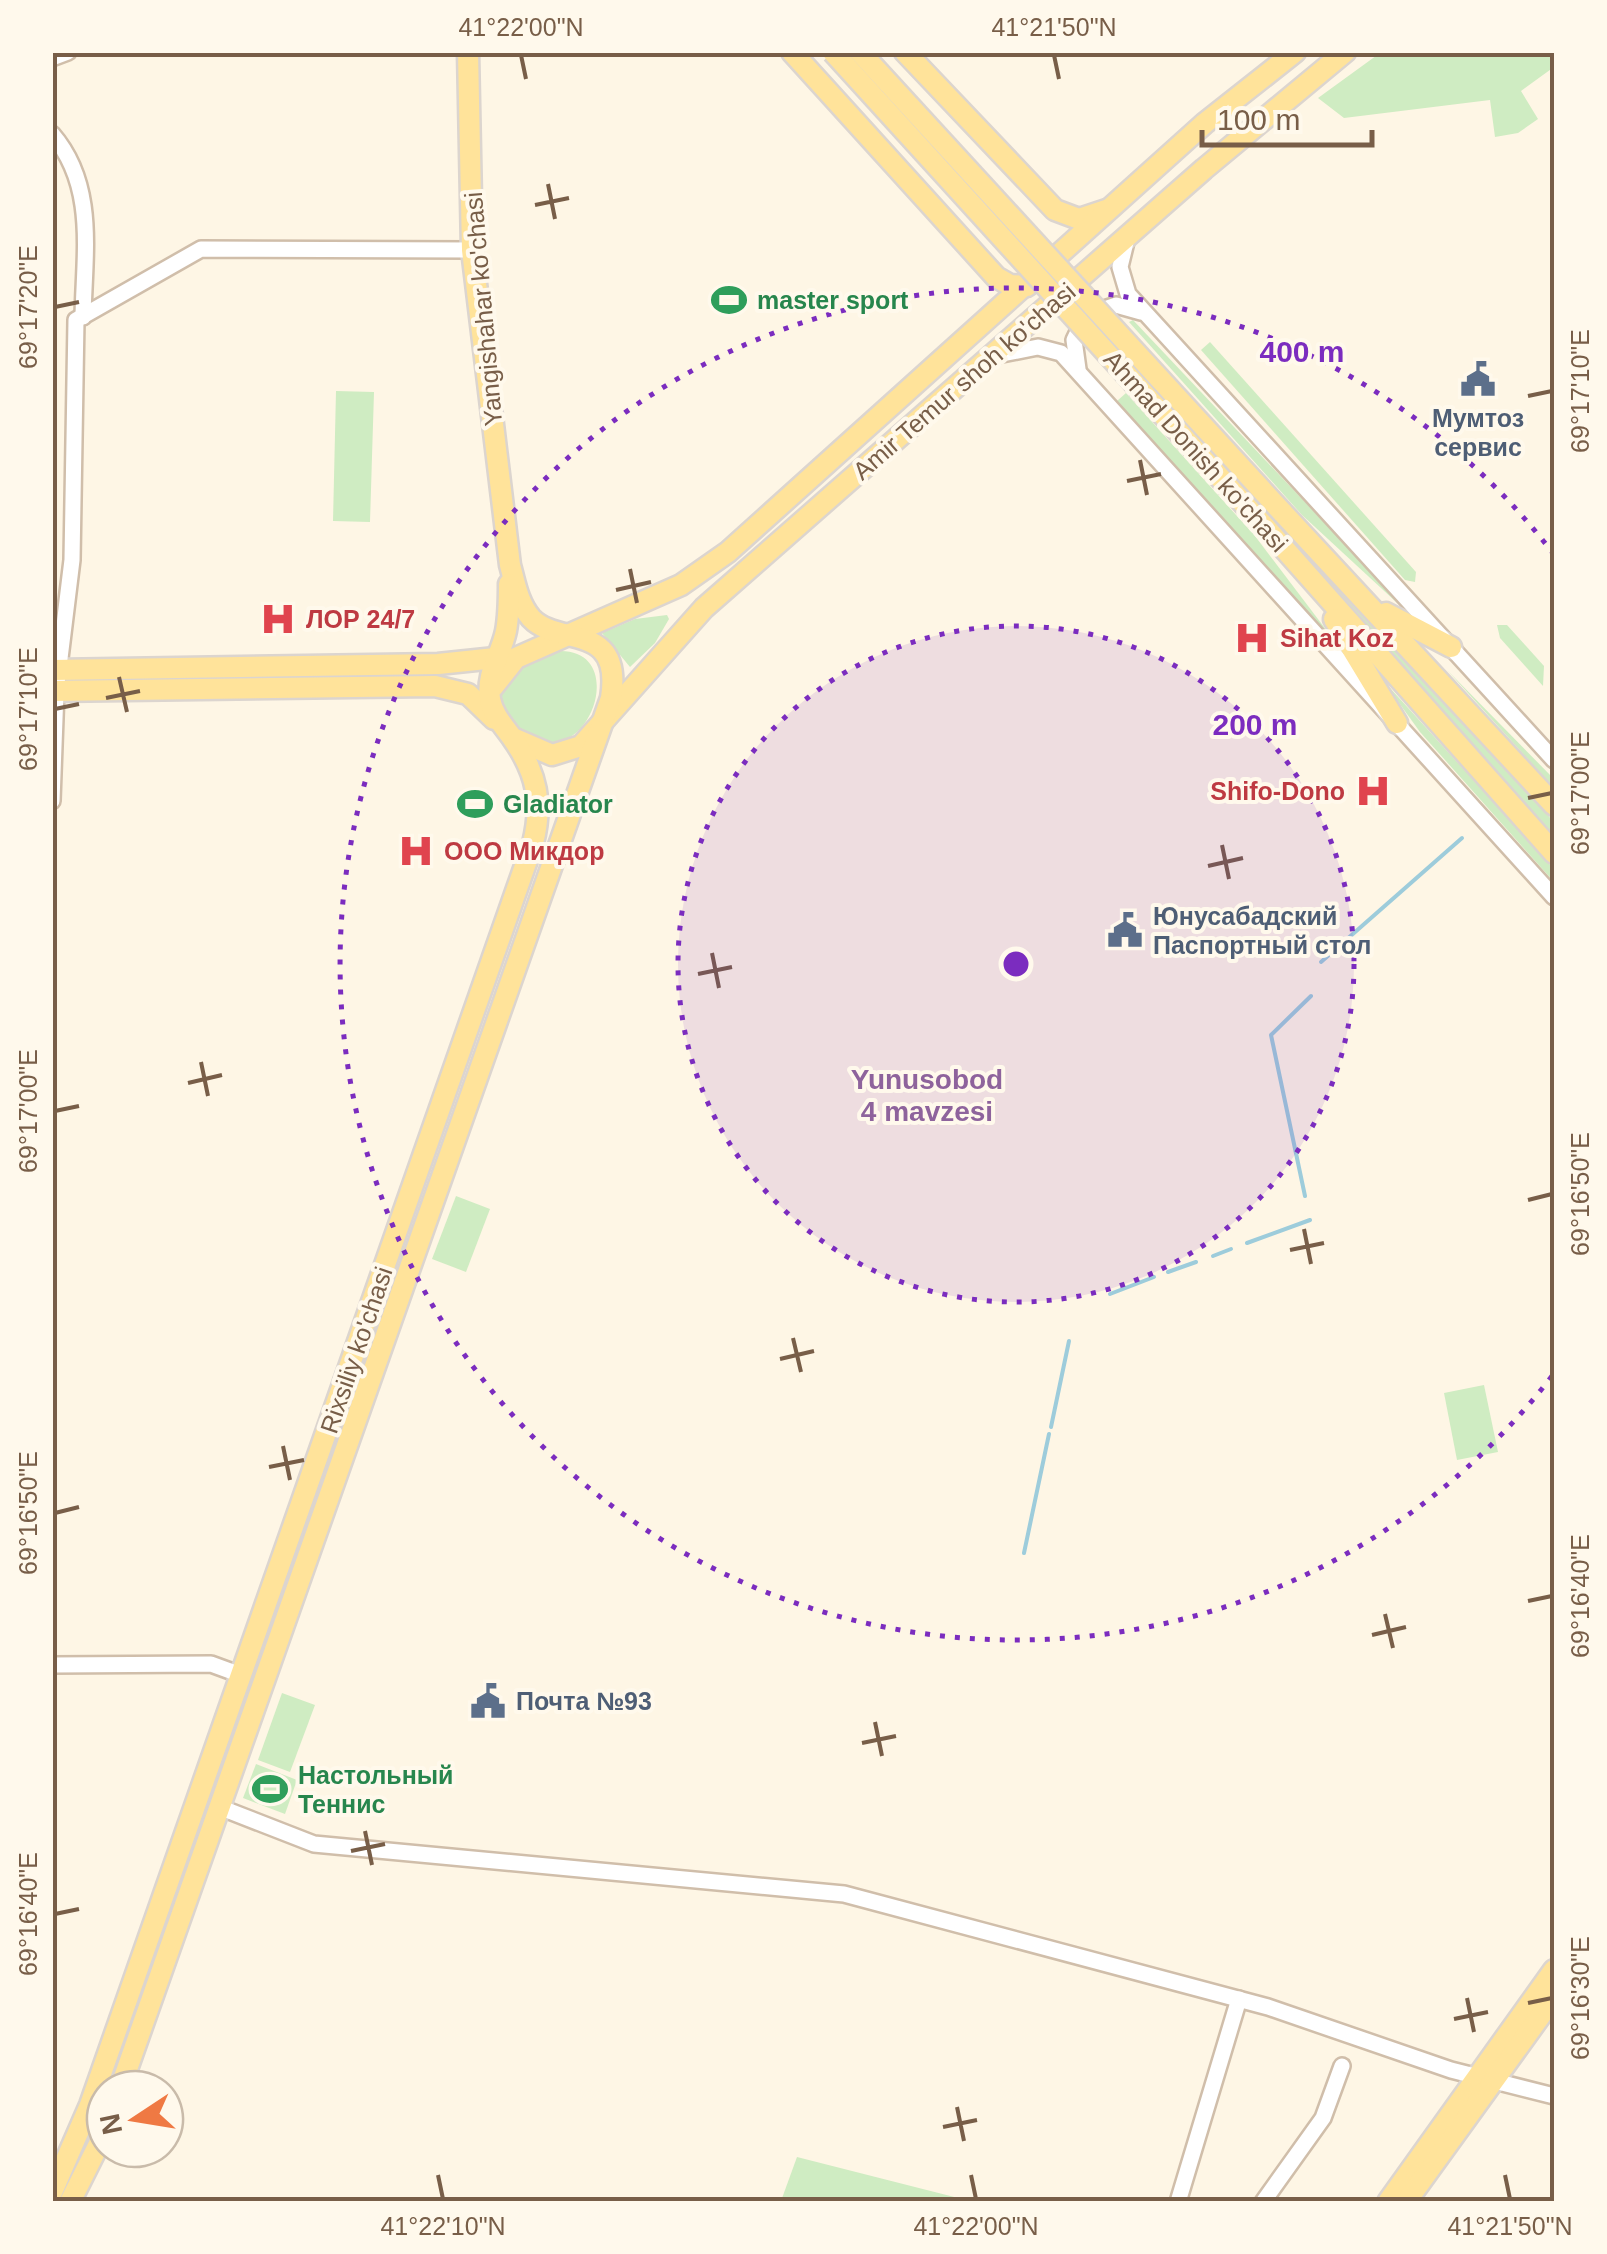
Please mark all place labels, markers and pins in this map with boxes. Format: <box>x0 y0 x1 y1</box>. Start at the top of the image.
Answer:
sports icon: master sport <box>710 281 748 319</box>
place label: master sport <box>757 286 909 314</box>
public building icon: Мумтоз сервис <box>1459 360 1497 398</box>
place label: Мумтоз сервис <box>1432 404 1524 461</box>
hospital icon: ЛОР 24/7 <box>259 600 297 638</box>
place label: ЛОР 24/7 <box>306 605 415 633</box>
hospital icon: Sihat Koz <box>1233 619 1271 657</box>
place label: Sihat Koz <box>1280 624 1394 652</box>
hospital icon: Shifo-Dono <box>1354 772 1392 810</box>
place label: Shifo-Dono <box>1210 777 1345 805</box>
sports icon: Gladiator <box>456 785 494 823</box>
place label: Gladiator <box>503 790 613 818</box>
hospital icon: ООО Микдор <box>397 832 435 870</box>
place label: ООО Микдор <box>444 837 604 865</box>
place label: Юнусабадский Паспортный стол <box>1153 902 1371 959</box>
public building icon: Юнусабадский Паспортный стол <box>1106 911 1144 949</box>
centre of rings <box>998 946 1034 982</box>
public building icon: Почта №93 <box>469 1682 507 1720</box>
place label: Почта №93 <box>516 1687 652 1715</box>
place label: Настольный Теннис <box>298 1761 454 1818</box>
sports icon: Настольный Теннис <box>251 1770 289 1808</box>

